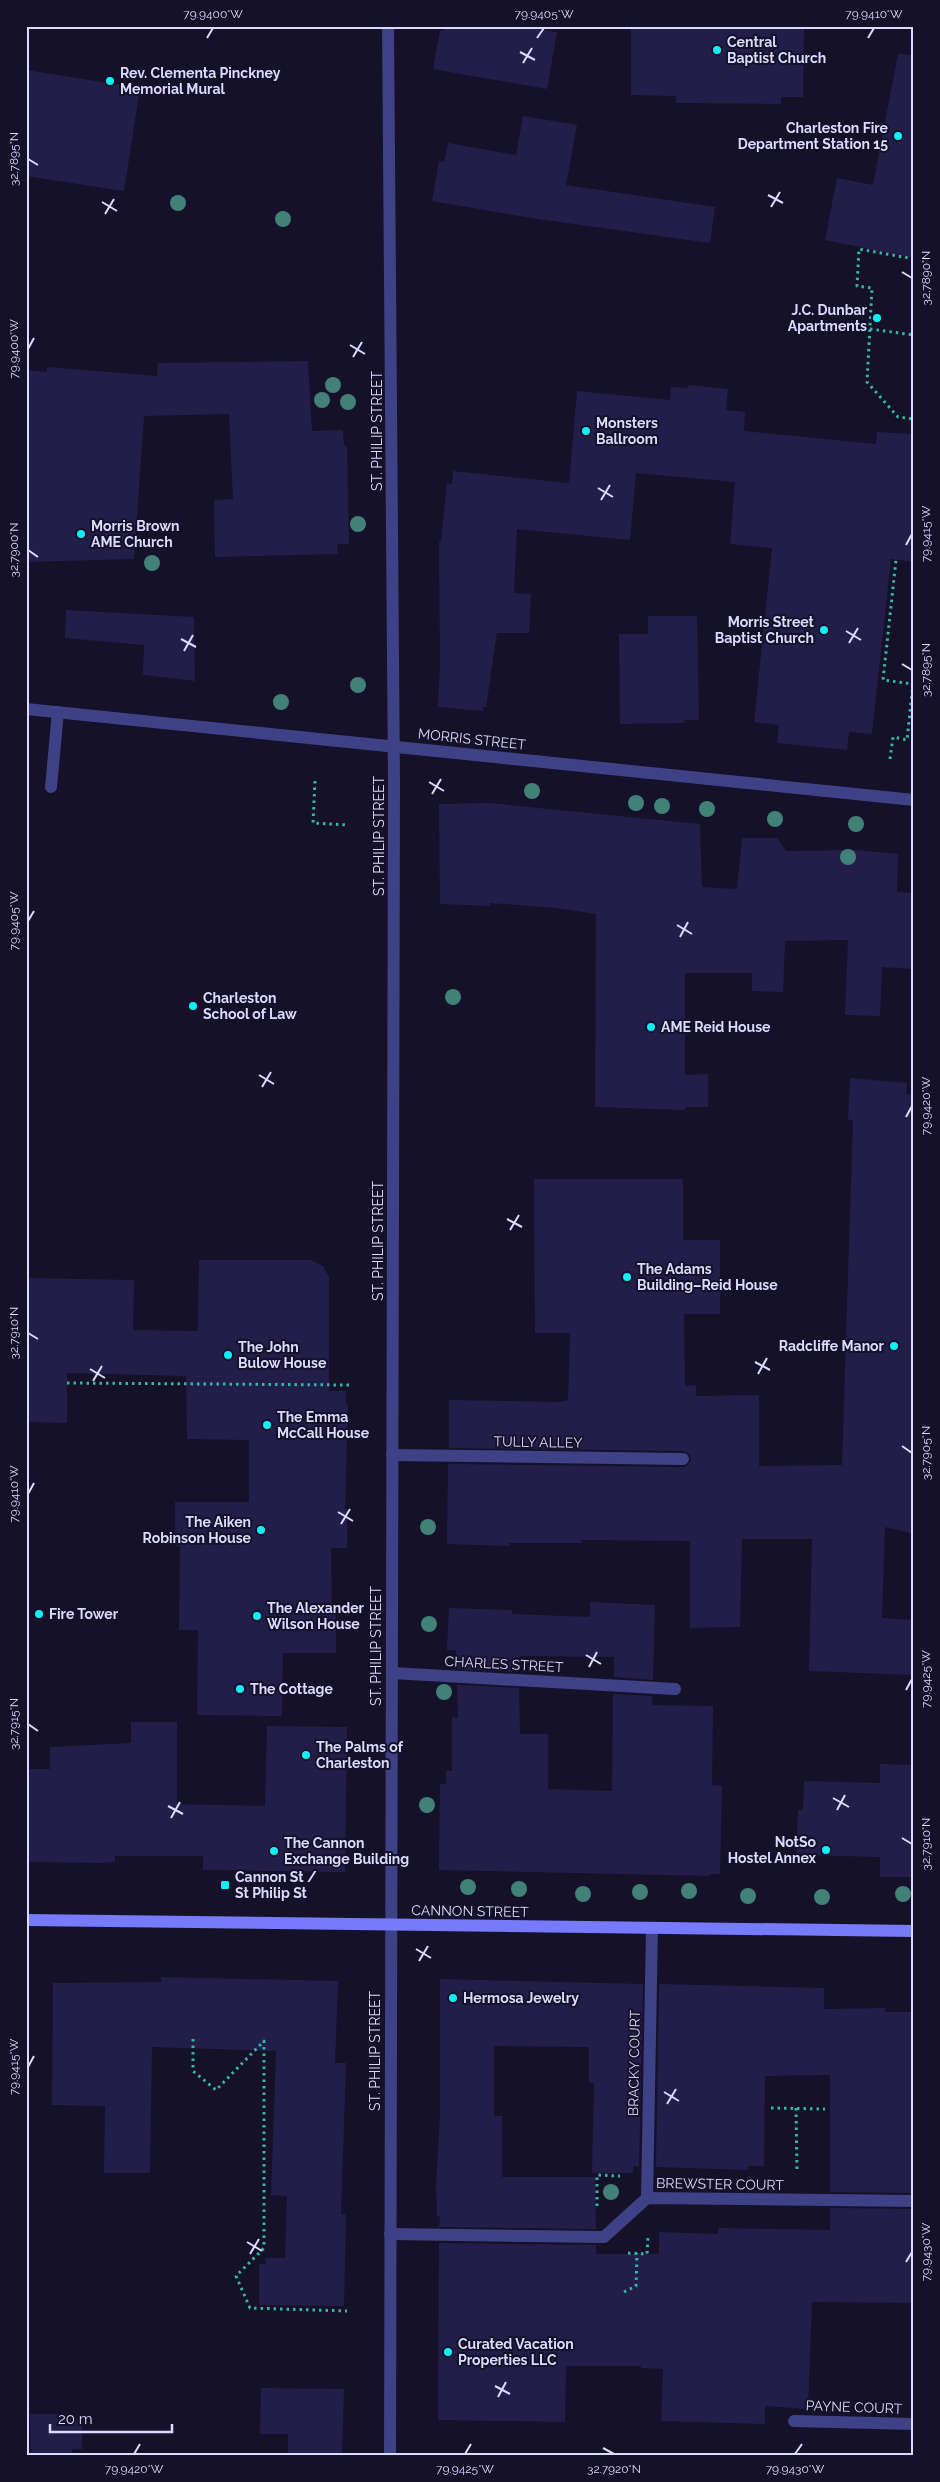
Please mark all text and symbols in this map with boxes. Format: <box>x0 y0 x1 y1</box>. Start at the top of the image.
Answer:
text: 79.9400°W <box>183 7 243 21</box>
text: 79.9405°W <box>515 7 574 21</box>
text: 79.9410°W <box>845 7 903 21</box>
place label: Central Baptist Church <box>727 34 826 66</box>
marker: Central Baptist Church <box>711 44 723 56</box>
place label: Rev. Clementa Pinckney Memorial Mural <box>120 65 281 97</box>
marker: Rev. Clementa Pinckney Memorial Mural <box>104 75 116 87</box>
place label: Charleston Fire Department Station 15 <box>738 120 889 152</box>
marker: Charleston Fire Department Station 15 <box>892 130 904 142</box>
text: 32.7895°N <box>7 132 21 186</box>
text: 32.7890°N <box>919 251 933 305</box>
place label: J.C. Dunbar Apartments <box>788 302 868 334</box>
marker: J.C. Dunbar Apartments <box>871 312 883 324</box>
text: 79.9400°W <box>7 319 21 379</box>
street label: ST. PHILIP STREET <box>369 371 385 491</box>
place label: Monsters Ballroom <box>596 415 658 447</box>
marker: Monsters Ballroom <box>580 425 592 437</box>
text: 79.9415°W <box>919 505 933 562</box>
place label: Morris Brown AME Church <box>91 518 179 550</box>
text: 32.7900°N <box>7 523 21 577</box>
marker: Morris Brown AME Church <box>75 528 87 540</box>
place label: Morris Street Baptist Church <box>715 614 815 646</box>
marker: Morris Street Baptist Church <box>818 624 830 636</box>
text: 32.7895°N <box>919 643 933 697</box>
street label: MORRIS STREET <box>417 725 527 753</box>
street label: ST. PHILIP STREET <box>371 776 387 896</box>
text: 79.9405°W <box>7 891 21 950</box>
place label: Charleston School of Law <box>203 990 297 1022</box>
marker: Charleston School of Law <box>187 1000 199 1012</box>
place label: AME Reid House <box>661 1019 771 1035</box>
marker: AME Reid House <box>645 1021 657 1033</box>
text: 79.9420°W <box>919 1076 933 1135</box>
street label: ST. PHILIP STREET <box>370 1181 386 1301</box>
place label: The Adams Building–Reid House <box>637 1261 778 1293</box>
marker: The Adams Building–Reid House <box>621 1271 633 1283</box>
text: 32.7910°N <box>7 1307 21 1359</box>
place label: Radcliffe Manor <box>779 1338 885 1354</box>
place label: The John Bulow House <box>238 1339 327 1371</box>
marker: Radcliffe Manor <box>888 1340 900 1352</box>
marker: The John Bulow House <box>222 1349 234 1361</box>
place label: The Emma McCall House <box>277 1409 370 1441</box>
marker: The Emma McCall House <box>261 1419 273 1431</box>
text: 32.7905°N <box>919 1426 933 1480</box>
street label: TULLY ALLEY <box>493 1433 583 1451</box>
text: 79.9410°W <box>7 1465 21 1523</box>
place label: The Aiken Robinson House <box>143 1514 252 1546</box>
marker: The Aiken Robinson House <box>255 1524 267 1536</box>
street label: ST. PHILIP STREET <box>368 1586 384 1706</box>
place label: The Alexander Wilson House <box>267 1600 365 1632</box>
place label: Fire Tower <box>49 1606 119 1622</box>
marker: Fire Tower <box>33 1608 45 1620</box>
marker: The Alexander Wilson House <box>251 1610 263 1622</box>
text: 79.9425°W <box>919 1650 933 1708</box>
street label: CHARLES STREET <box>444 1653 564 1675</box>
place label: The Cottage <box>250 1681 333 1697</box>
marker: The Cottage <box>234 1683 246 1695</box>
text: 32.7915°N <box>7 1698 21 1750</box>
place label: The Palms of Charleston <box>316 1739 404 1771</box>
marker: The Palms of Charleston <box>300 1749 312 1761</box>
text: 32.7910°N <box>919 1818 933 1870</box>
place label: NotSo Hostel Annex <box>728 1834 817 1866</box>
place label: The Cannon Exchange Building <box>284 1835 409 1867</box>
marker: NotSo Hostel Annex <box>820 1844 832 1856</box>
marker: The Cannon Exchange Building <box>268 1845 280 1857</box>
place label: Cannon St / St Philip St <box>235 1869 317 1901</box>
marker: Cannon St / St Philip St <box>219 1879 231 1891</box>
street label: CANNON STREET <box>411 1902 529 1920</box>
place label: Hermosa Jewelry <box>463 1990 579 2006</box>
street label: ST. PHILIP STREET <box>367 1991 383 2111</box>
marker: Hermosa Jewelry <box>447 1992 459 2004</box>
street label: BRACKY COURT <box>625 2009 643 2116</box>
text: 79.9415°W <box>7 2038 21 2095</box>
street label: BREWSTER COURT <box>656 2175 784 2193</box>
text: 79.9430°W <box>919 2222 933 2281</box>
place label: Curated Vacation Properties LLC <box>458 2336 574 2368</box>
marker: Curated Vacation Properties LLC <box>442 2346 454 2358</box>
street label: PAYNE COURT <box>805 2397 903 2417</box>
scale bar <box>50 2402 172 2434</box>
text: 20 m <box>58 2410 93 2428</box>
text: 79.9420°W <box>105 2462 164 2476</box>
text: 79.9425°W <box>436 2462 494 2476</box>
text: 32.7920°N <box>587 2462 641 2476</box>
text: 79.9430°W <box>766 2462 825 2476</box>

